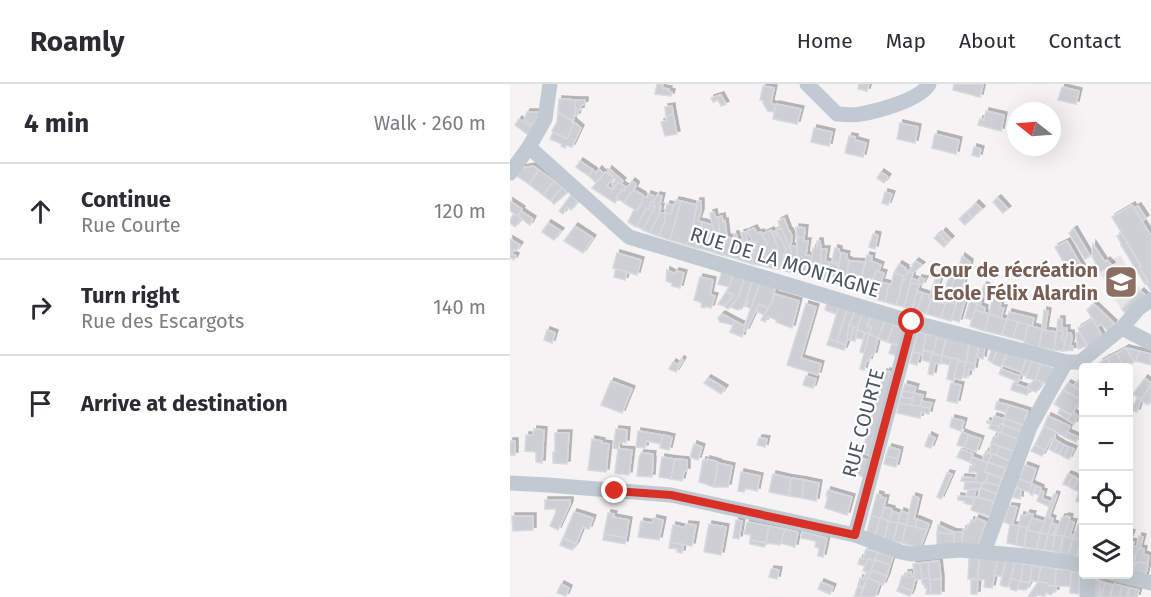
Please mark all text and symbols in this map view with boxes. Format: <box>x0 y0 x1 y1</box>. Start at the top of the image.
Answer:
text: Roamly <box>30 25 124 58</box>
text: Home <box>797 28 853 54</box>
text: Map <box>886 28 926 54</box>
text: About <box>959 28 1016 54</box>
text: Contact <box>1049 28 1121 54</box>
north arrow <box>1007 102 1061 156</box>
text: 4 min <box>24 108 89 139</box>
text: Walk · 260 m <box>374 111 486 135</box>
text: Continue <box>81 186 171 213</box>
icon: ahead <box>24 195 57 228</box>
text: 120 m <box>434 199 486 223</box>
text: Rue Courte <box>81 213 181 237</box>
street label: RUE DE LA MONTAGNE <box>687 222 883 302</box>
place label: Cour de récréation Ecole Félix Alardin <box>929 258 1098 305</box>
school or university icon: Cour de récréation Ecole Félix Alardin <box>1103 264 1139 300</box>
text: Turn right <box>81 282 180 309</box>
icon: right <box>24 291 57 324</box>
text: 140 m <box>433 295 486 319</box>
route start <box>898 308 924 334</box>
text: Rue des Escargots <box>81 309 244 333</box>
map controls <box>1079 363 1133 579</box>
button: + <box>1079 363 1133 417</box>
street label: RUE COURTE <box>837 366 889 480</box>
icon: arrive <box>24 387 57 420</box>
text: Arrive at destination <box>81 390 288 417</box>
button: − <box>1079 417 1133 471</box>
button: locate <box>1079 471 1133 525</box>
route end <box>601 477 627 503</box>
button: layers <box>1079 525 1133 579</box>

